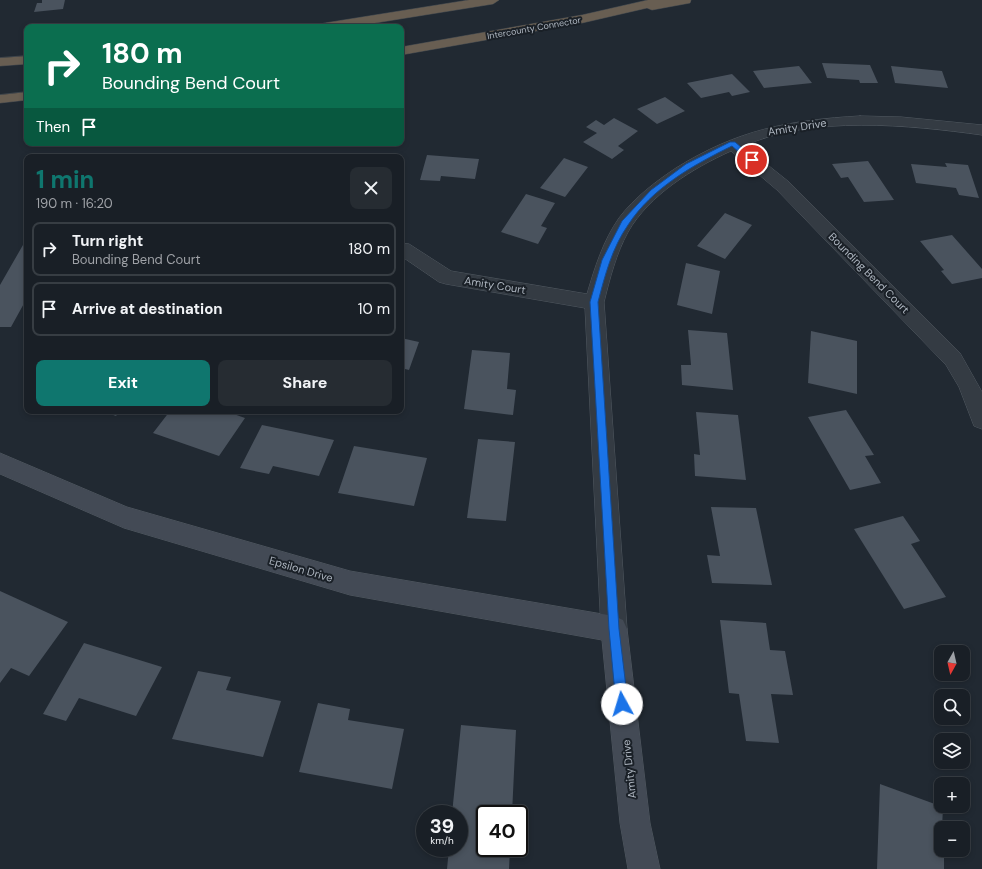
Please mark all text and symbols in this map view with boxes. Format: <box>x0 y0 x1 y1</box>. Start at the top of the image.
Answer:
street label: Intercounty Connector <box>486 14 582 42</box>
text: 180 m <box>102 35 183 72</box>
icon: right <box>36 40 88 92</box>
text: Bounding Bend Court <box>102 71 280 95</box>
street label: Amity Drive <box>767 115 827 139</box>
icon: arrive <box>78 116 100 138</box>
text: Then <box>36 117 70 137</box>
pin <box>735 143 769 177</box>
icon: arrive <box>741 149 763 171</box>
text: 1 min <box>36 164 94 195</box>
button: close <box>350 167 392 209</box>
text: 190 m · 16:20 <box>36 195 113 212</box>
street label: Bounding Bend Court <box>826 230 912 316</box>
text: Turn right <box>72 231 143 251</box>
icon: right <box>38 238 60 260</box>
text: 180 m <box>349 239 390 259</box>
text: Bounding Bend Court <box>72 251 201 268</box>
street label: Amity Court <box>463 273 527 297</box>
icon: arrive <box>38 298 60 320</box>
text: Arrive at destination <box>72 299 223 319</box>
text: 10 m <box>358 299 390 319</box>
button: Exit <box>36 360 210 406</box>
button: Share <box>218 360 392 406</box>
street label: Epsilon Drive <box>268 553 334 585</box>
north arrow <box>934 645 970 681</box>
map controls <box>934 645 970 857</box>
position arrow <box>601 683 643 725</box>
button: search <box>934 689 970 725</box>
button: layers <box>934 733 970 769</box>
street label: Amity Drive <box>619 739 639 799</box>
button: + <box>934 777 970 813</box>
speed limit sign: 40 <box>476 805 528 857</box>
text: 39 <box>430 813 454 839</box>
button: − <box>934 821 970 857</box>
text: km/h <box>430 834 454 847</box>

